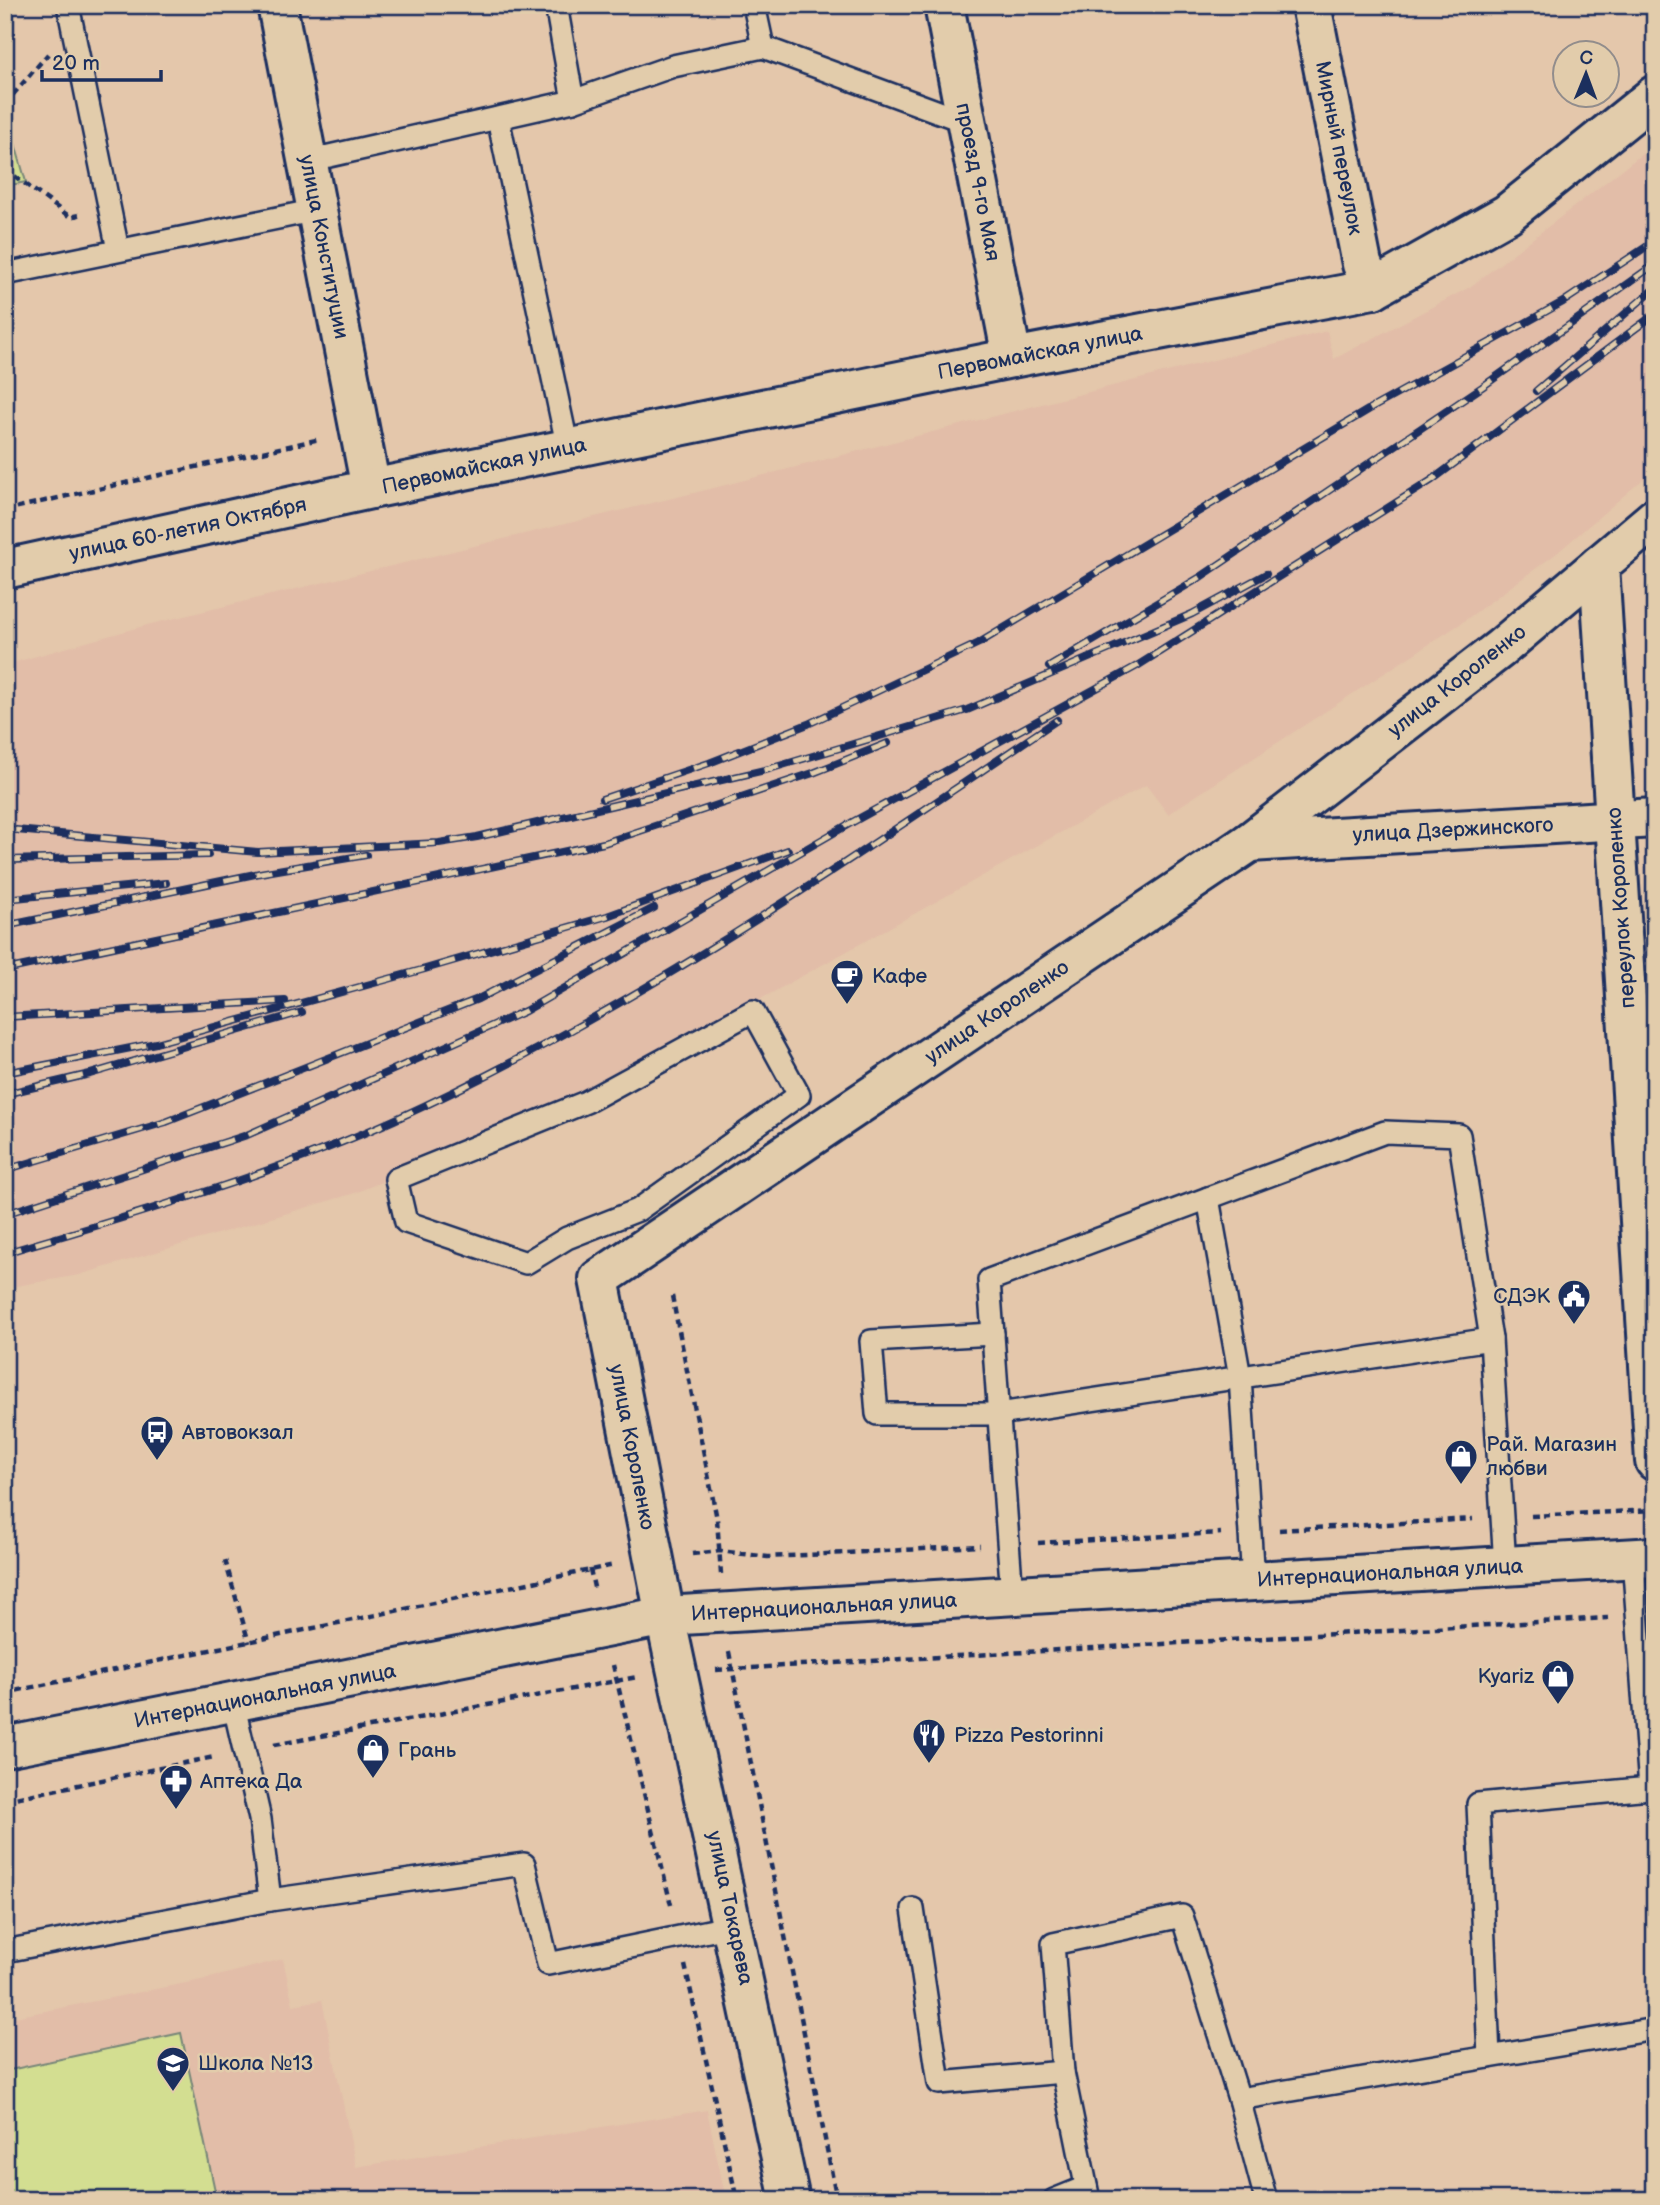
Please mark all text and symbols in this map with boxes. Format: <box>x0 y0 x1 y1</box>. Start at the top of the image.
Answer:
scale bar <box>42 38 161 82</box>
north arrow <box>1552 38 1622 108</box>
text: С <box>1579 47 1593 70</box>
text: 20 m <box>52 51 100 76</box>
street label: Мирный переулок <box>1310 59 1368 237</box>
street label: проезд 9-го Мая <box>950 101 1006 263</box>
street label: улица Конституции <box>294 153 354 341</box>
street label: Первомайская улица <box>935 321 1145 385</box>
street label: Первомайская улица <box>379 432 589 500</box>
street label: улица 60-летия Октября <box>67 492 309 566</box>
street label: улица Короленко <box>1383 619 1531 743</box>
street label: переулок Короленко <box>1602 807 1640 1009</box>
street label: улица Дзержинского <box>1352 812 1554 848</box>
street label: улица Короленко <box>920 955 1074 1069</box>
cafe icon: Кафе <box>828 957 866 1006</box>
place label: Кафе <box>872 964 928 989</box>
public building icon: СДЭК <box>1555 1277 1593 1326</box>
place label: СДЭК <box>1493 1284 1550 1309</box>
street label: улица Короленко <box>604 1362 660 1532</box>
bus stop icon: Автовокзал <box>138 1413 176 1462</box>
place label: Автовокзал <box>181 1420 294 1445</box>
place label: Рай. Магазин любви <box>1486 1432 1617 1481</box>
shop icon: Рай. Магазин любви <box>1442 1437 1480 1486</box>
street label: Интернациональная улица <box>1256 1554 1524 1592</box>
street label: Интернациональная улица <box>690 1588 958 1626</box>
shop icon: Kyariz <box>1539 1657 1577 1706</box>
street label: Интернациональная улица <box>132 1658 399 1734</box>
place label: Kyariz <box>1478 1664 1535 1689</box>
restaurant icon: Pizza Pestorinni <box>910 1716 948 1765</box>
place label: Pizza Pestorinni <box>954 1723 1104 1748</box>
shop icon: Грань <box>354 1731 392 1780</box>
place label: Грань <box>398 1738 457 1763</box>
pharmacy icon: Аптека Да <box>157 1762 195 1811</box>
place label: Аптека Да <box>199 1769 303 1794</box>
street label: улица Токарева <box>701 1829 759 1988</box>
school or university icon: Школа №13 <box>154 2044 192 2093</box>
place label: Школа №13 <box>198 2051 313 2076</box>

